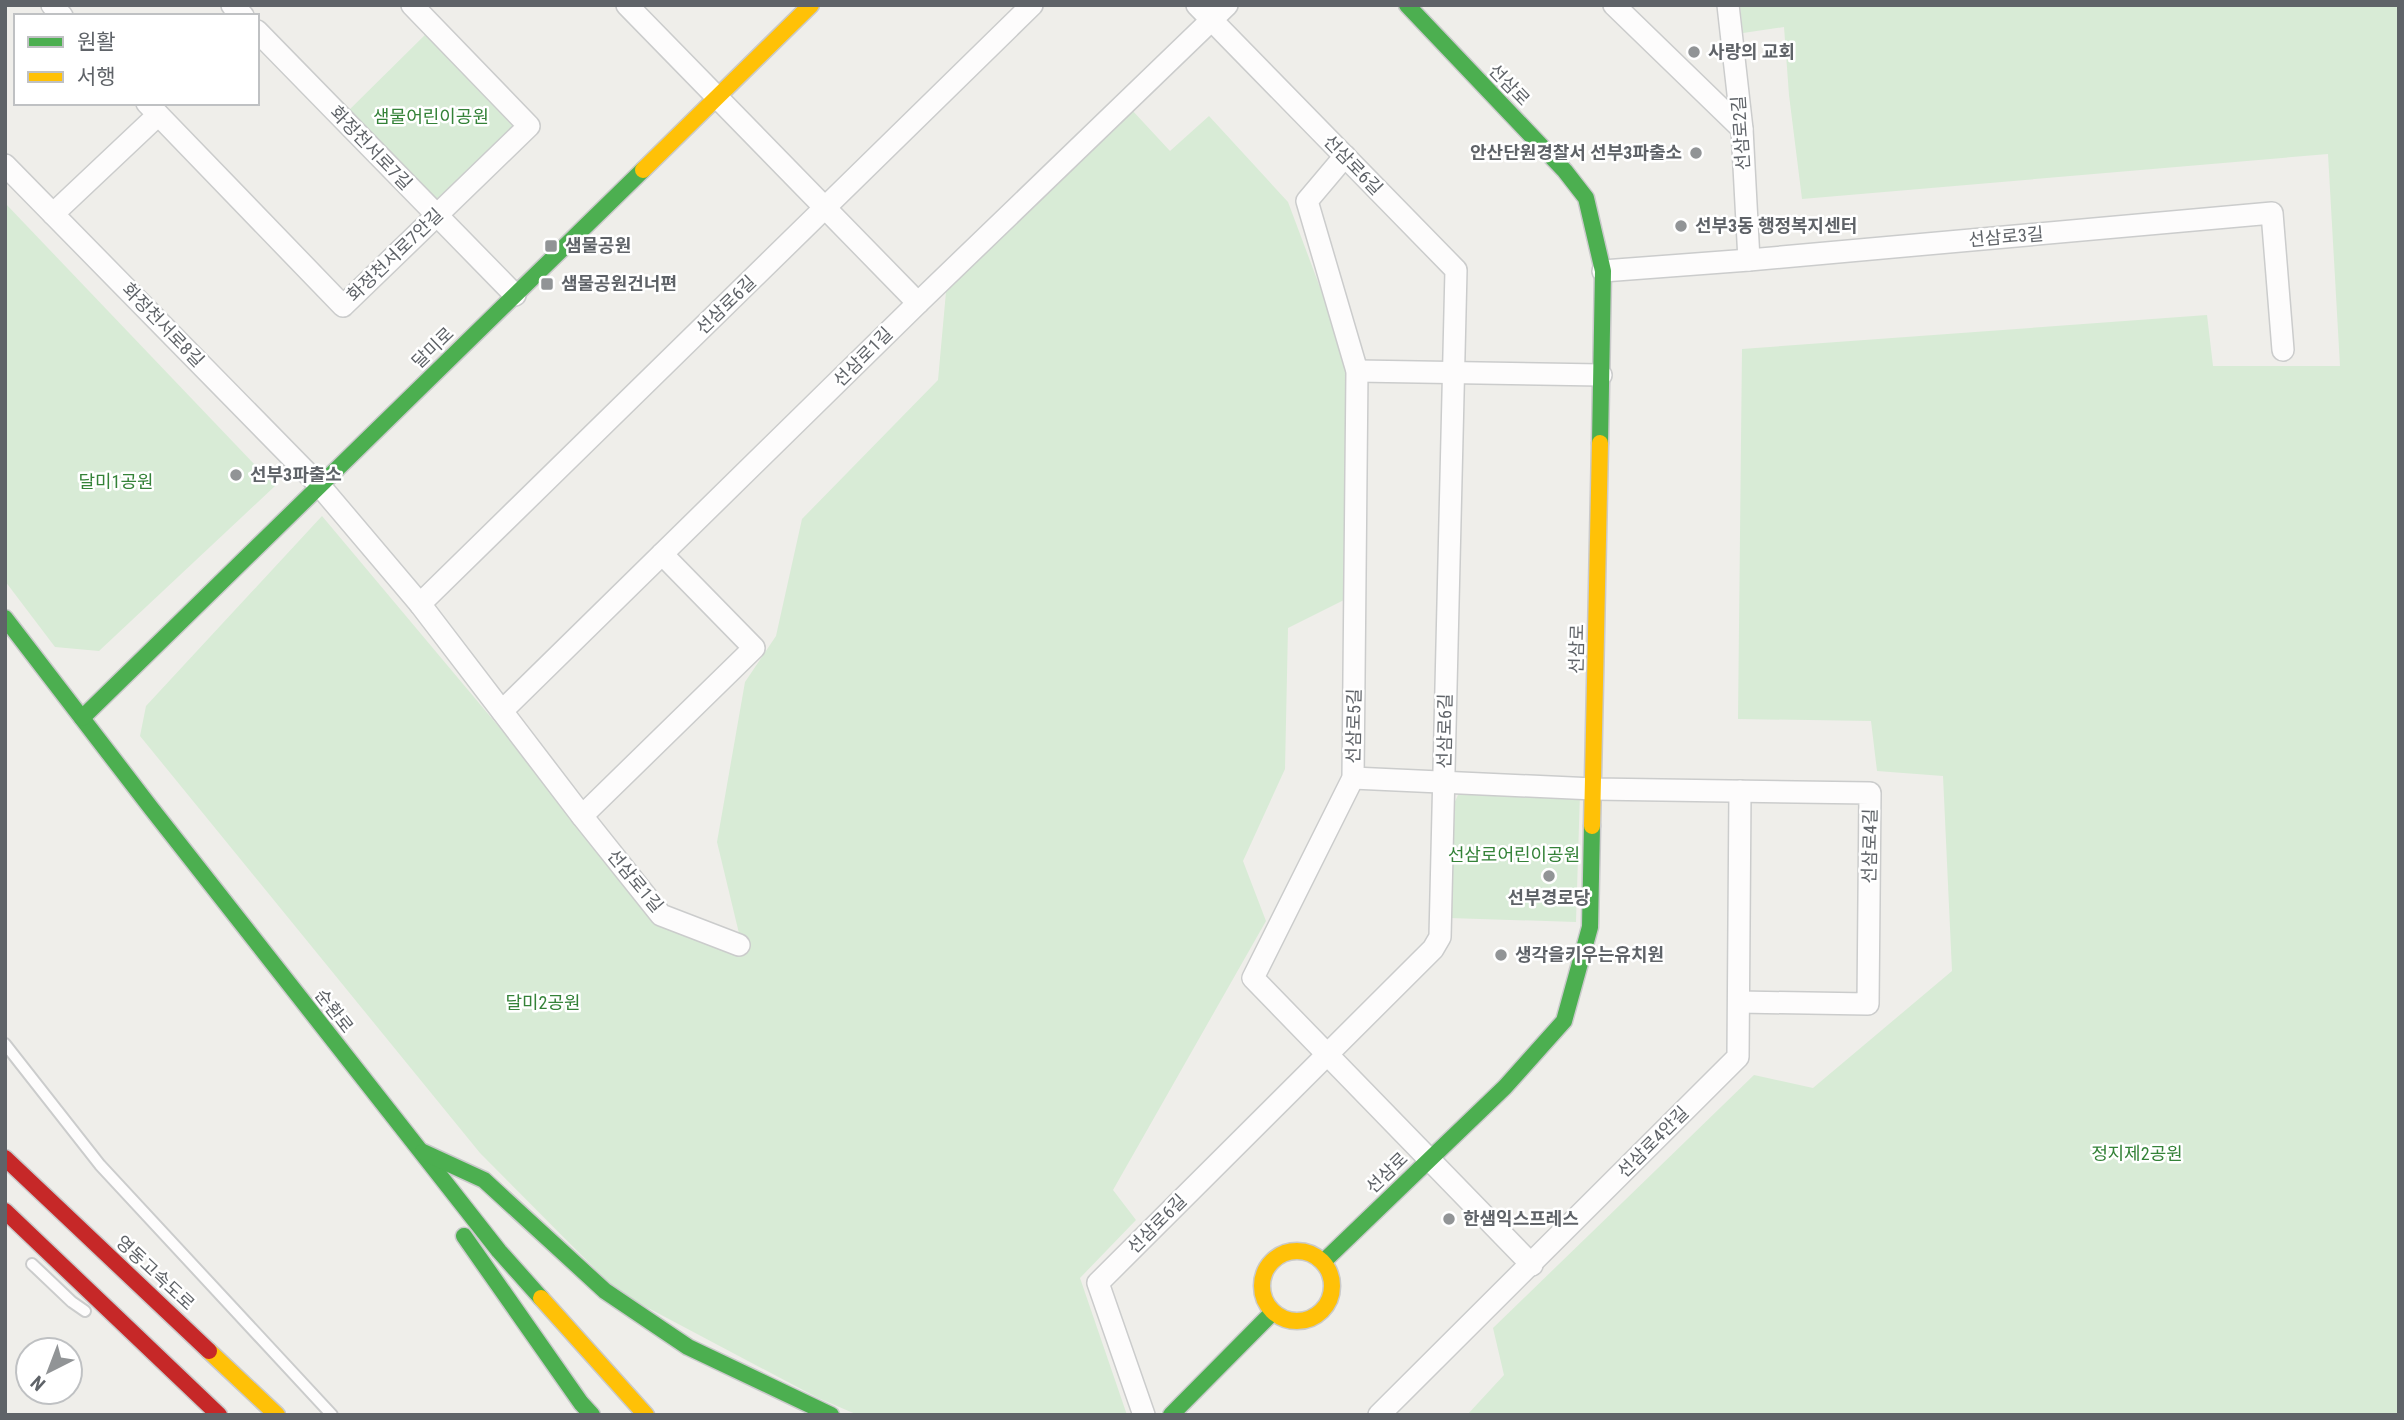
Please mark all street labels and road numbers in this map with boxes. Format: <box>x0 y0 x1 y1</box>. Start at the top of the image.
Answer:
street label: 선삼로 <box>1485 59 1534 110</box>
street label: 선삼로2길 <box>1727 95 1754 171</box>
street label: 화정천서로7길 <box>326 101 417 194</box>
street label: 선삼로6길 <box>1320 130 1387 199</box>
street label: 화정천서로7안길 <box>342 204 447 306</box>
street label: 선삼로3길 <box>1968 223 2044 250</box>
street label: 선삼로6길 <box>691 271 760 338</box>
street label: 화정천서로8길 <box>118 278 209 371</box>
street label: 달미로 <box>407 323 458 372</box>
street label: 선삼로1길 <box>829 323 897 391</box>
street label: 선삼로 <box>1566 624 1587 674</box>
street label: 선삼로5길 <box>1342 688 1365 764</box>
street label: 선삼로6길 <box>1433 693 1456 769</box>
street label: 선삼로4길 <box>1858 808 1881 884</box>
street label: 선삼로1길 <box>603 845 668 916</box>
street label: 순환로 <box>311 985 358 1037</box>
street label: 선삼로4안길 <box>1613 1102 1692 1181</box>
street label: 선삼로 <box>1361 1148 1412 1197</box>
street label: 선삼로6길 <box>1123 1190 1191 1258</box>
street label: 영동고속도로 <box>112 1231 199 1314</box>

